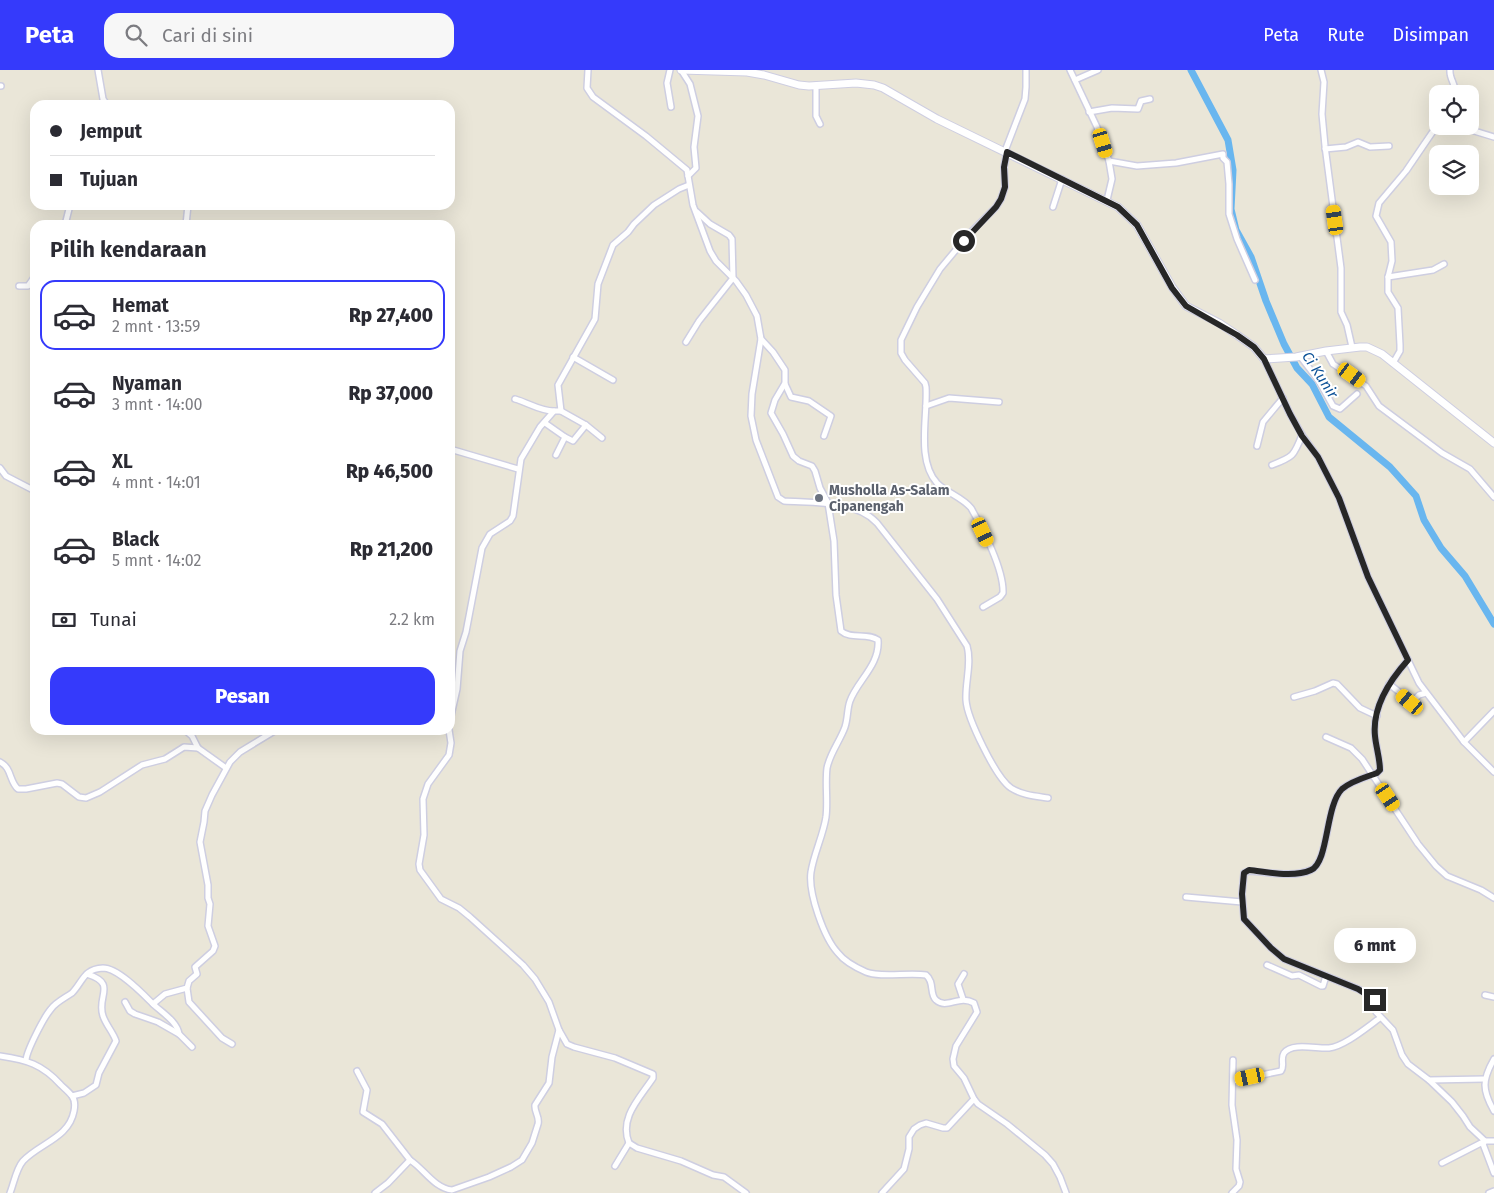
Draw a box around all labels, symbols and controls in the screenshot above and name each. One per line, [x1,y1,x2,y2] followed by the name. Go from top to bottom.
[104,13,454,58] search box
[25,21,74,49] text: Peta
[122,21,150,49] icon: search
[162,24,253,47] text: Cari di sini
[1263,24,1299,46] text: Peta
[1327,24,1365,46] text: Rute
[1393,24,1469,46] text: Disimpan
[1429,85,1479,195] map controls
[1429,85,1479,135] button: locate
[80,120,142,143] text: Jemput
[1091,126,1114,160] car
[1429,145,1479,195] button: layers
[80,168,138,191] text: Tujuan
[1325,204,1344,236] car
[953,230,975,252] route start
[50,236,207,263] text: Pilih kendaraan
[52,293,97,338] icon: car
[112,294,169,317] text: Hemat
[349,304,433,327] text: Rp 27,400
[112,317,200,336] text: 2 mnt · 13:59
[1298,348,1342,403] water label: Ci Kunir
[1335,360,1368,390] car
[52,371,97,416] icon: car
[112,372,182,395] text: Nyaman
[348,382,433,405] text: Rp 37,000
[112,395,203,414] text: 3 mnt · 14:00
[52,449,97,494] icon: car
[112,450,133,473] text: XL
[346,460,433,483] text: Rp 46,500
[112,473,201,492] text: 4 mnt · 14:01
[829,482,950,515] place label: Musholla As-Salam Cipanengah
[813,492,825,504] marker: Musholla As-Salam Cipanengah
[969,515,996,549] car
[52,527,97,572] icon: car
[112,528,159,551] text: Black
[350,538,433,561] text: Rp 21,200
[112,551,201,570] text: 5 mnt · 14:02
[50,606,78,634] icon: cash
[90,608,137,631] text: Tunai
[389,610,435,629] text: 2.2 km
[50,667,435,725] button: Pesan
[1393,687,1426,717] car
[1373,780,1402,814] car
[1334,928,1416,962] callout: 6 mnt
[1354,936,1396,955] text: 6 mnt
[1364,989,1386,1011] route end
[1233,1067,1266,1087] car

